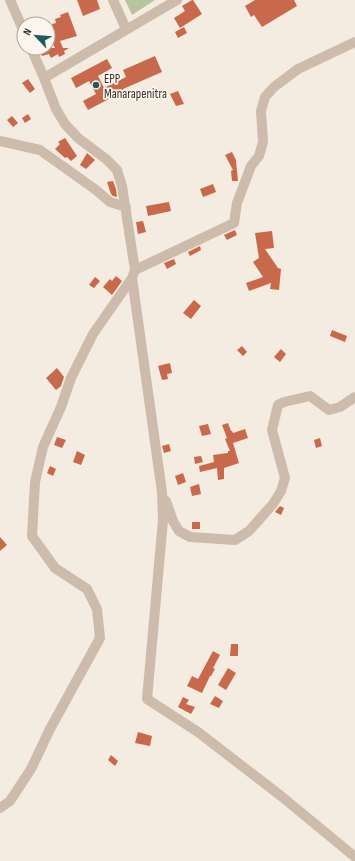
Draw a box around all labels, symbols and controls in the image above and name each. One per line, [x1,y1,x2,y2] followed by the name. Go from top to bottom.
[16,16,56,56] north arrow
[20,26,35,37] text: N
[104,71,167,102] place label: EPP Manarapenitra
[91,80,101,90] marker: EPP Manarapenitra

